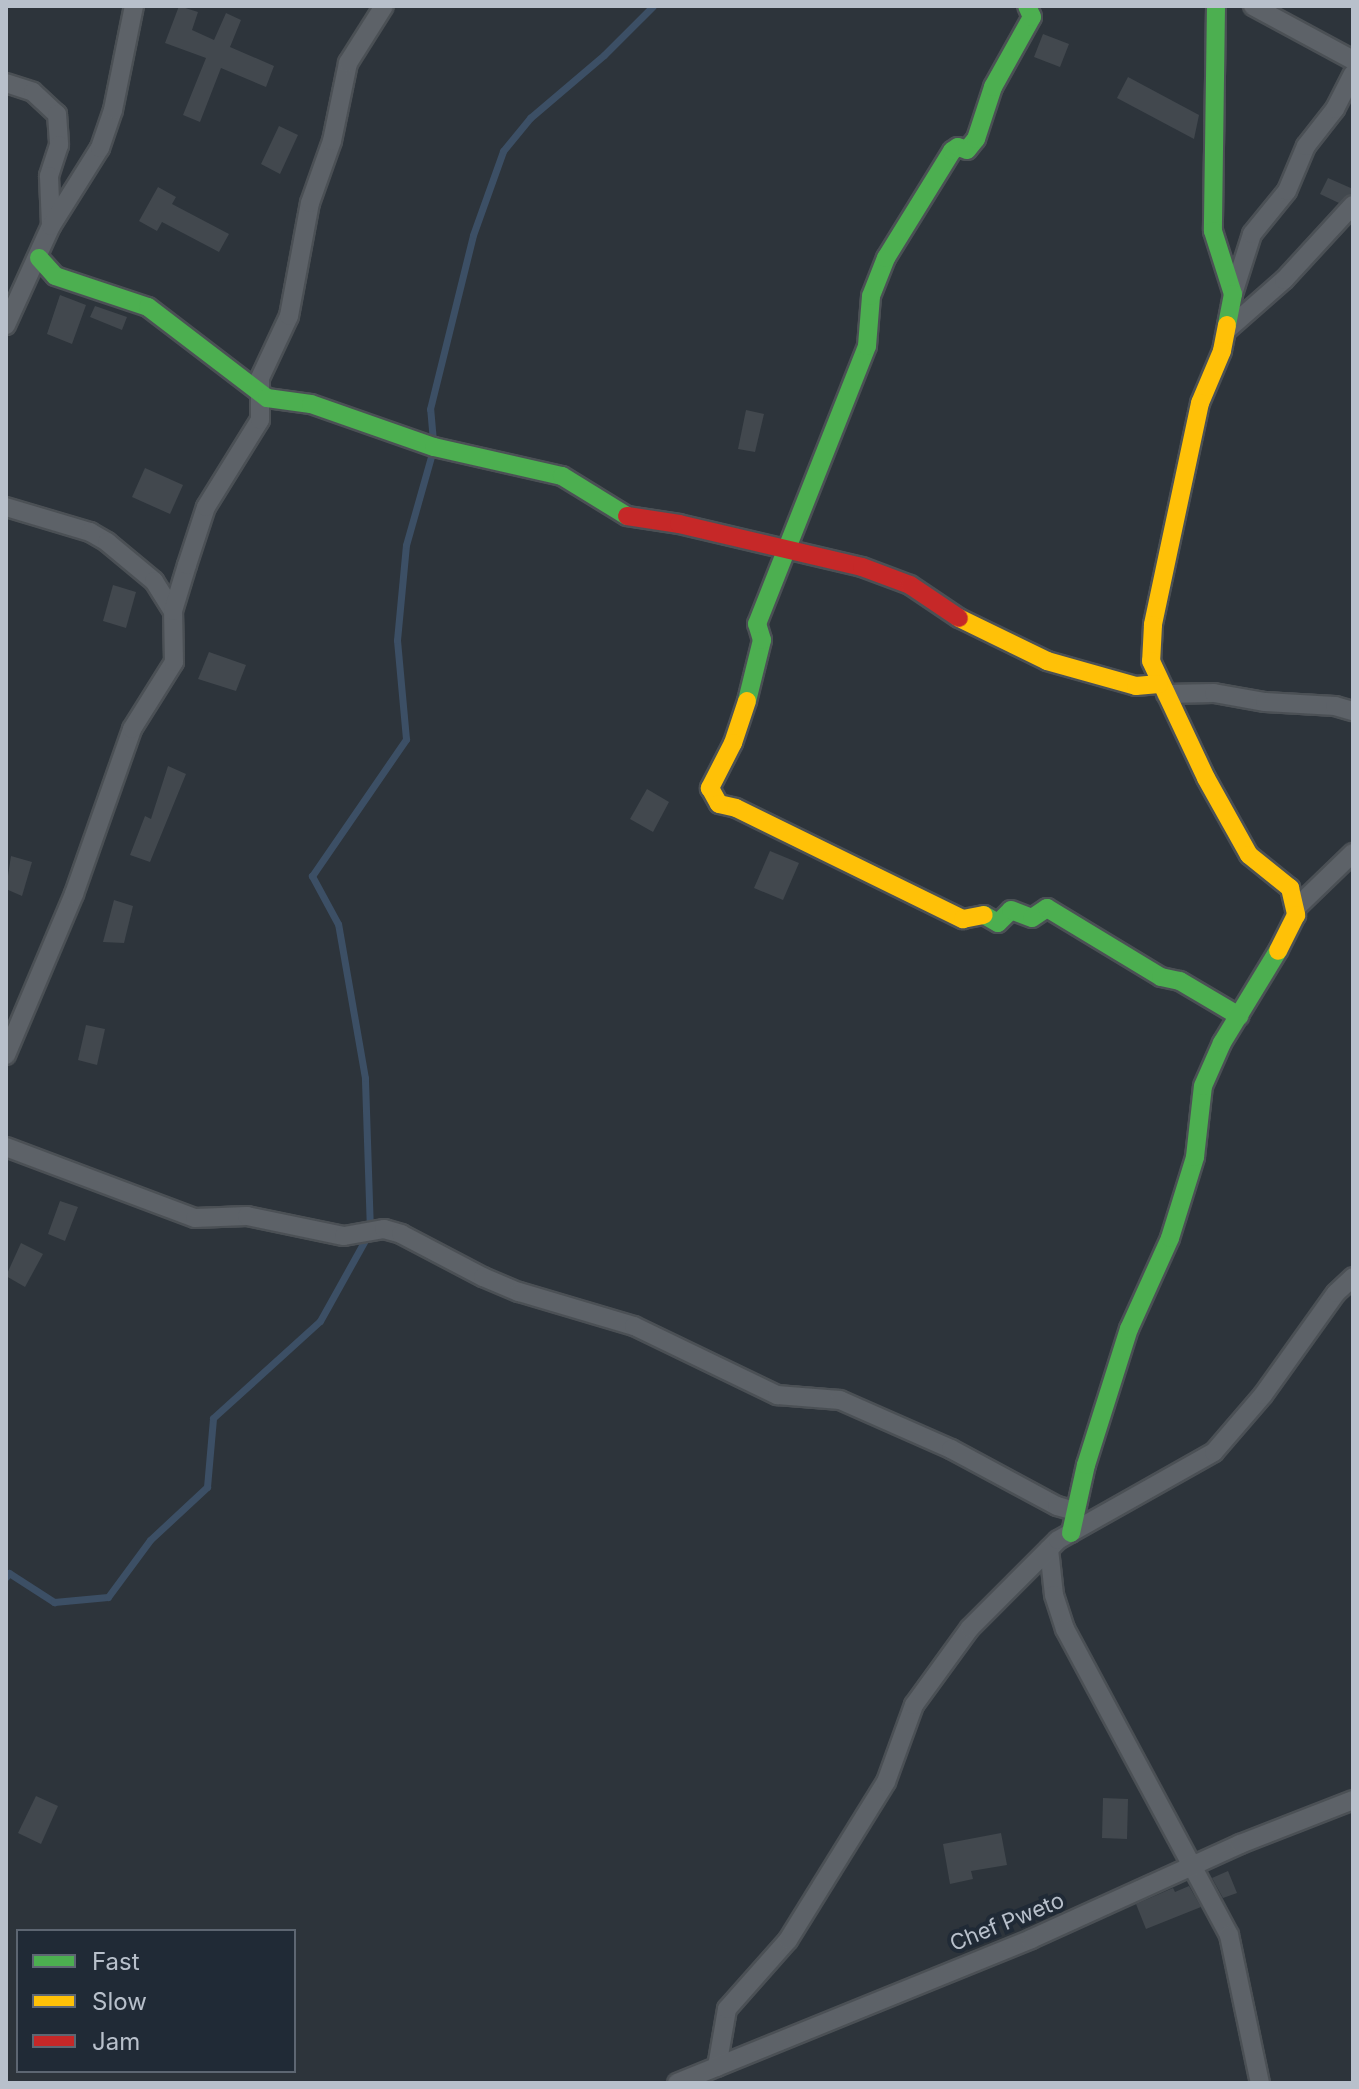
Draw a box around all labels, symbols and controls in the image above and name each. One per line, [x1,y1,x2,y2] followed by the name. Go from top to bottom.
[946,1887,1068,1957] street label: Chef Pweto
[16,1929,296,2073] legend
[92,1947,140,1976] text: Fast
[92,1987,147,2016] text: Slow
[92,2027,140,2056] text: Jam

